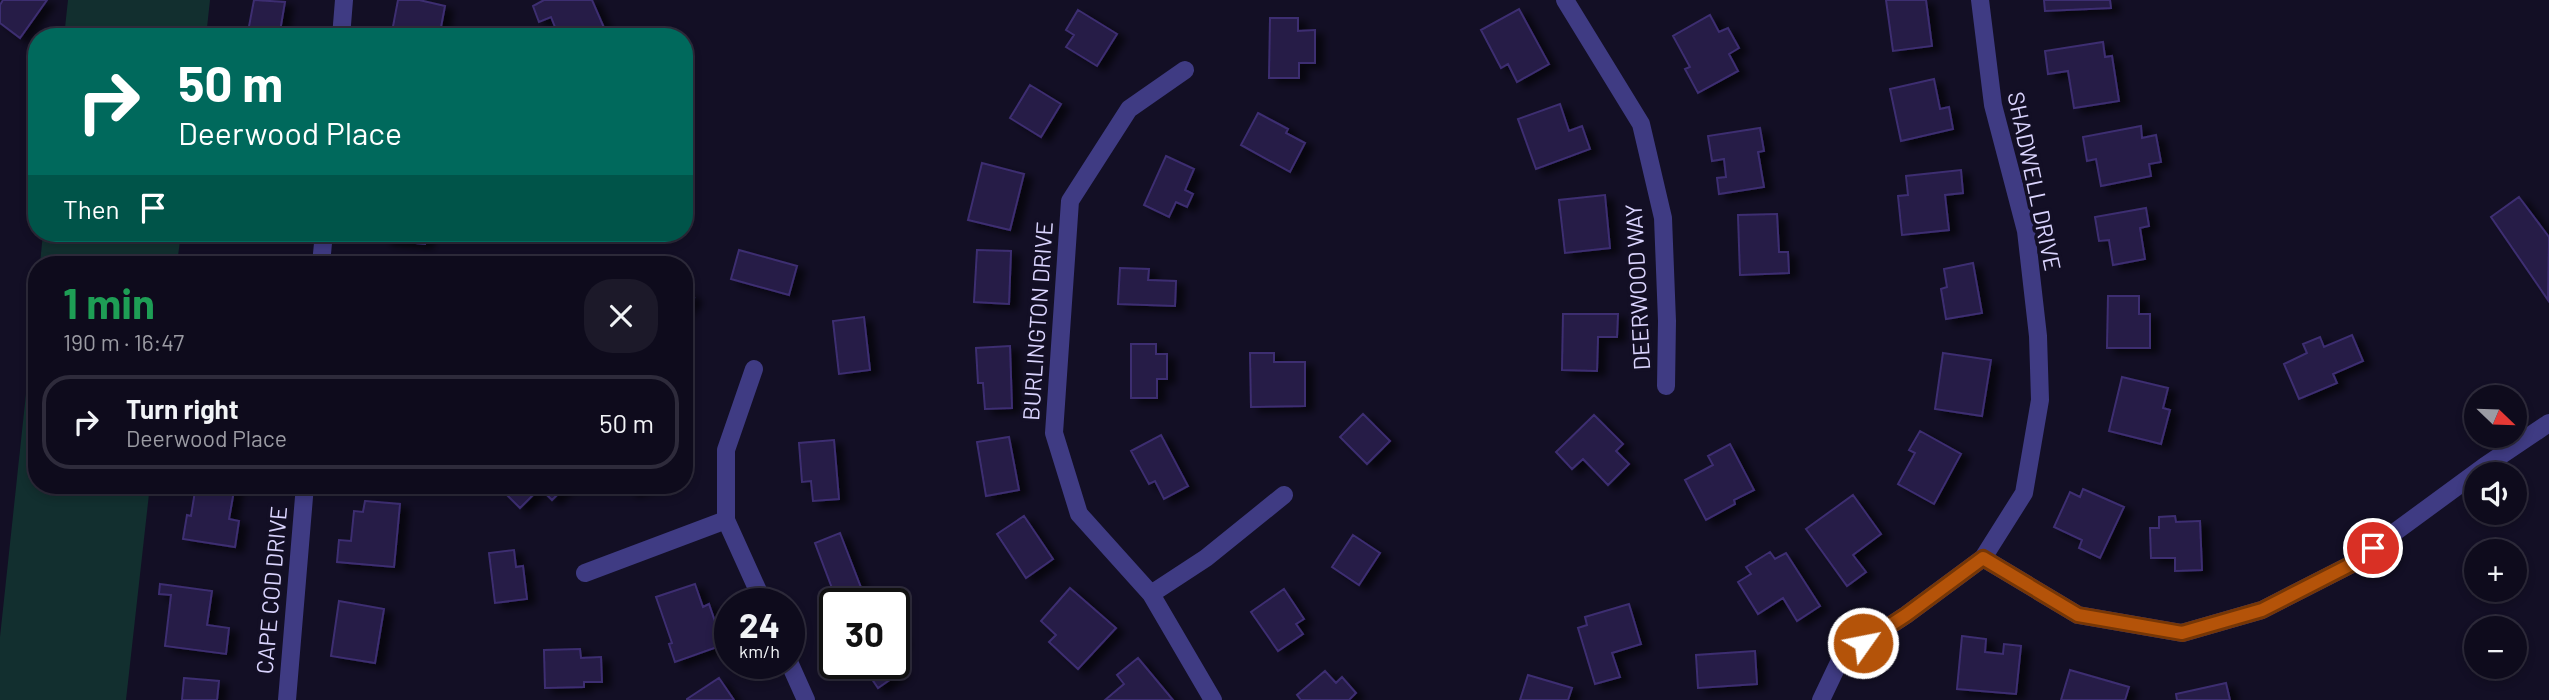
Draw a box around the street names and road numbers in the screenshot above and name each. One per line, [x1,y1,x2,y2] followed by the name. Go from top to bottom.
[2002,89,2068,273] street label: SHADWELL DRIVE
[1619,203,1655,371] street label: DEERWOOD WAY
[1016,220,1058,422] street label: BURLINGTON DRIVE
[250,505,292,675] street label: CAPE COD DRIVE

